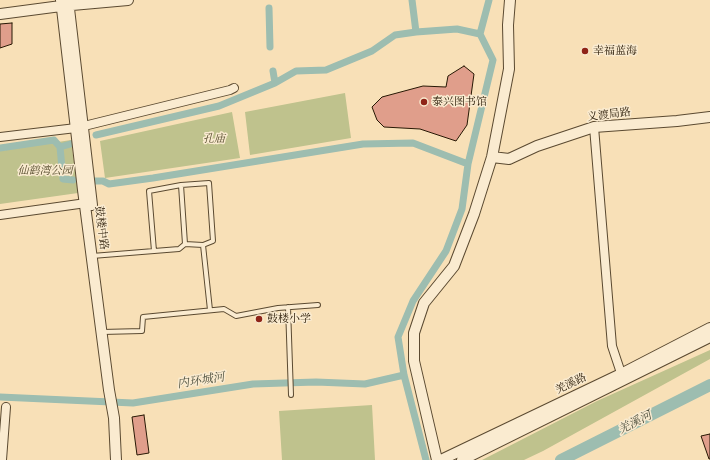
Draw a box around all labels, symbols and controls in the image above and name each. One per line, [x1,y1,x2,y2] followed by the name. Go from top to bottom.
[593,44,637,58] place label: 幸福蓝海
[580,46,590,56] marker: 幸福蓝海
[432,95,487,109] place label: 泰兴图书馆
[419,97,429,107] marker: 泰兴图书馆
[586,106,632,124] street label: 义渡局路
[203,132,225,146] park label: 孔庙
[18,164,72,178] park label: 仙鹤湾公园
[92,205,110,251] street label: 鼓楼中路
[267,312,311,326] place label: 鼓楼小学
[254,314,264,324] marker: 鼓楼小学
[176,370,226,392] water label: 内环城河
[553,371,589,397] street label: 羌溪路
[616,408,654,438] water label: 羌溪河

